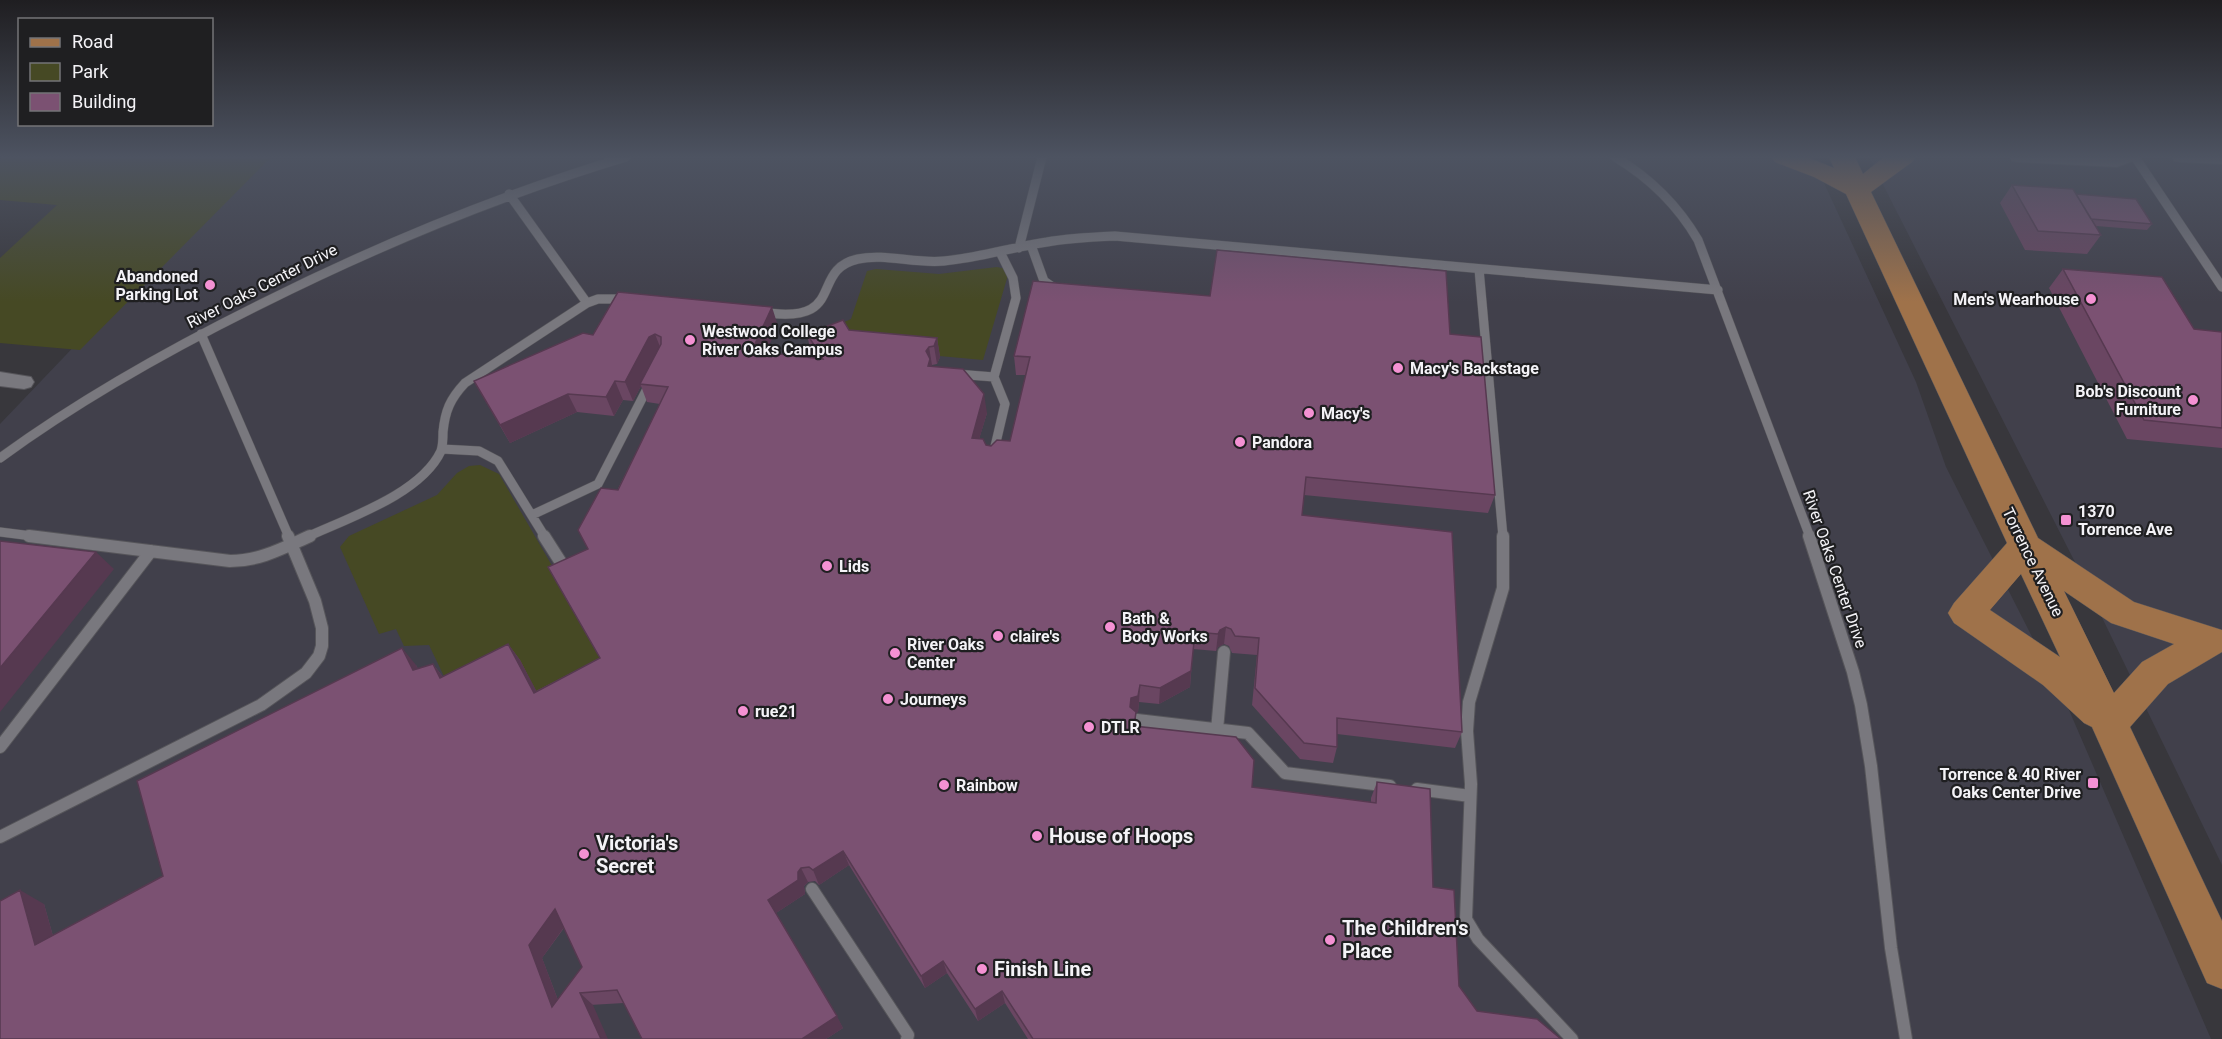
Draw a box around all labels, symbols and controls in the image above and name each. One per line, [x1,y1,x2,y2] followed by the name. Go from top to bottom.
[18,18,213,126] legend
[72,31,113,52] text: Road
[72,61,109,82] text: Park
[72,91,136,112] text: Building
[184,240,340,332] street label: River Oaks Center Drive
[115,267,199,304] place label: Abandoned Parking Lot
[203,278,217,292] marker: Abandoned Parking Lot
[1953,290,2079,309] place label: Men's Wearhouse
[2084,292,2098,306] marker: Men's Wearhouse
[702,322,842,359] place label: Westwood College River Oaks Campus
[683,333,697,347] marker: Westwood College River Oaks Campus
[1410,359,1539,378] place label: Macy's Backstage
[1391,361,1405,375] marker: Macy's Backstage
[2075,382,2182,419] place label: Bob's Discount Furniture
[2186,393,2200,407] marker: Bob's Discount Furniture
[1321,404,1370,423] place label: Macy's
[1302,406,1316,420] marker: Macy's
[1252,433,1312,452] place label: Pandora
[1233,435,1247,449] marker: Pandora
[1799,487,1871,651] street label: River Oaks Center Drive
[2078,502,2173,539] place label: 1370 Torrence Ave
[1998,504,2068,620] street label: Torrence Avenue
[2059,513,2073,527] marker: 1370 Torrence Ave
[839,557,869,576] place label: Lids
[820,559,834,573] marker: Lids
[1122,609,1208,646] place label: Bath & Body Works
[1103,620,1117,634] marker: Bath & Body Works
[1010,627,1060,646] place label: claire's
[991,629,1005,643] marker: claire's
[907,635,984,672] place label: River Oaks Center
[888,646,902,660] marker: River Oaks Center
[900,690,967,709] place label: Journeys
[881,692,895,706] marker: Journeys
[755,702,797,721] place label: rue21
[736,704,750,718] marker: rue21
[1101,718,1140,737] place label: DTLR
[1082,720,1096,734] marker: DTLR
[1939,765,2081,802] place label: Torrence & 40 River Oaks Center Drive
[956,776,1018,795] place label: Rainbow
[2086,776,2100,790] marker: Torrence & 40 River Oaks Center Drive
[937,778,951,792] marker: Rainbow
[1049,824,1193,848] place label: House of Hoops
[1030,829,1044,843] marker: House of Hoops
[596,831,678,878] place label: Victoria's Secret
[577,847,591,861] marker: Victoria's Secret
[1342,916,1468,963] place label: The Children's Place
[1323,933,1337,947] marker: The Children's Place
[994,957,1092,981] place label: Finish Line
[975,962,989,976] marker: Finish Line

